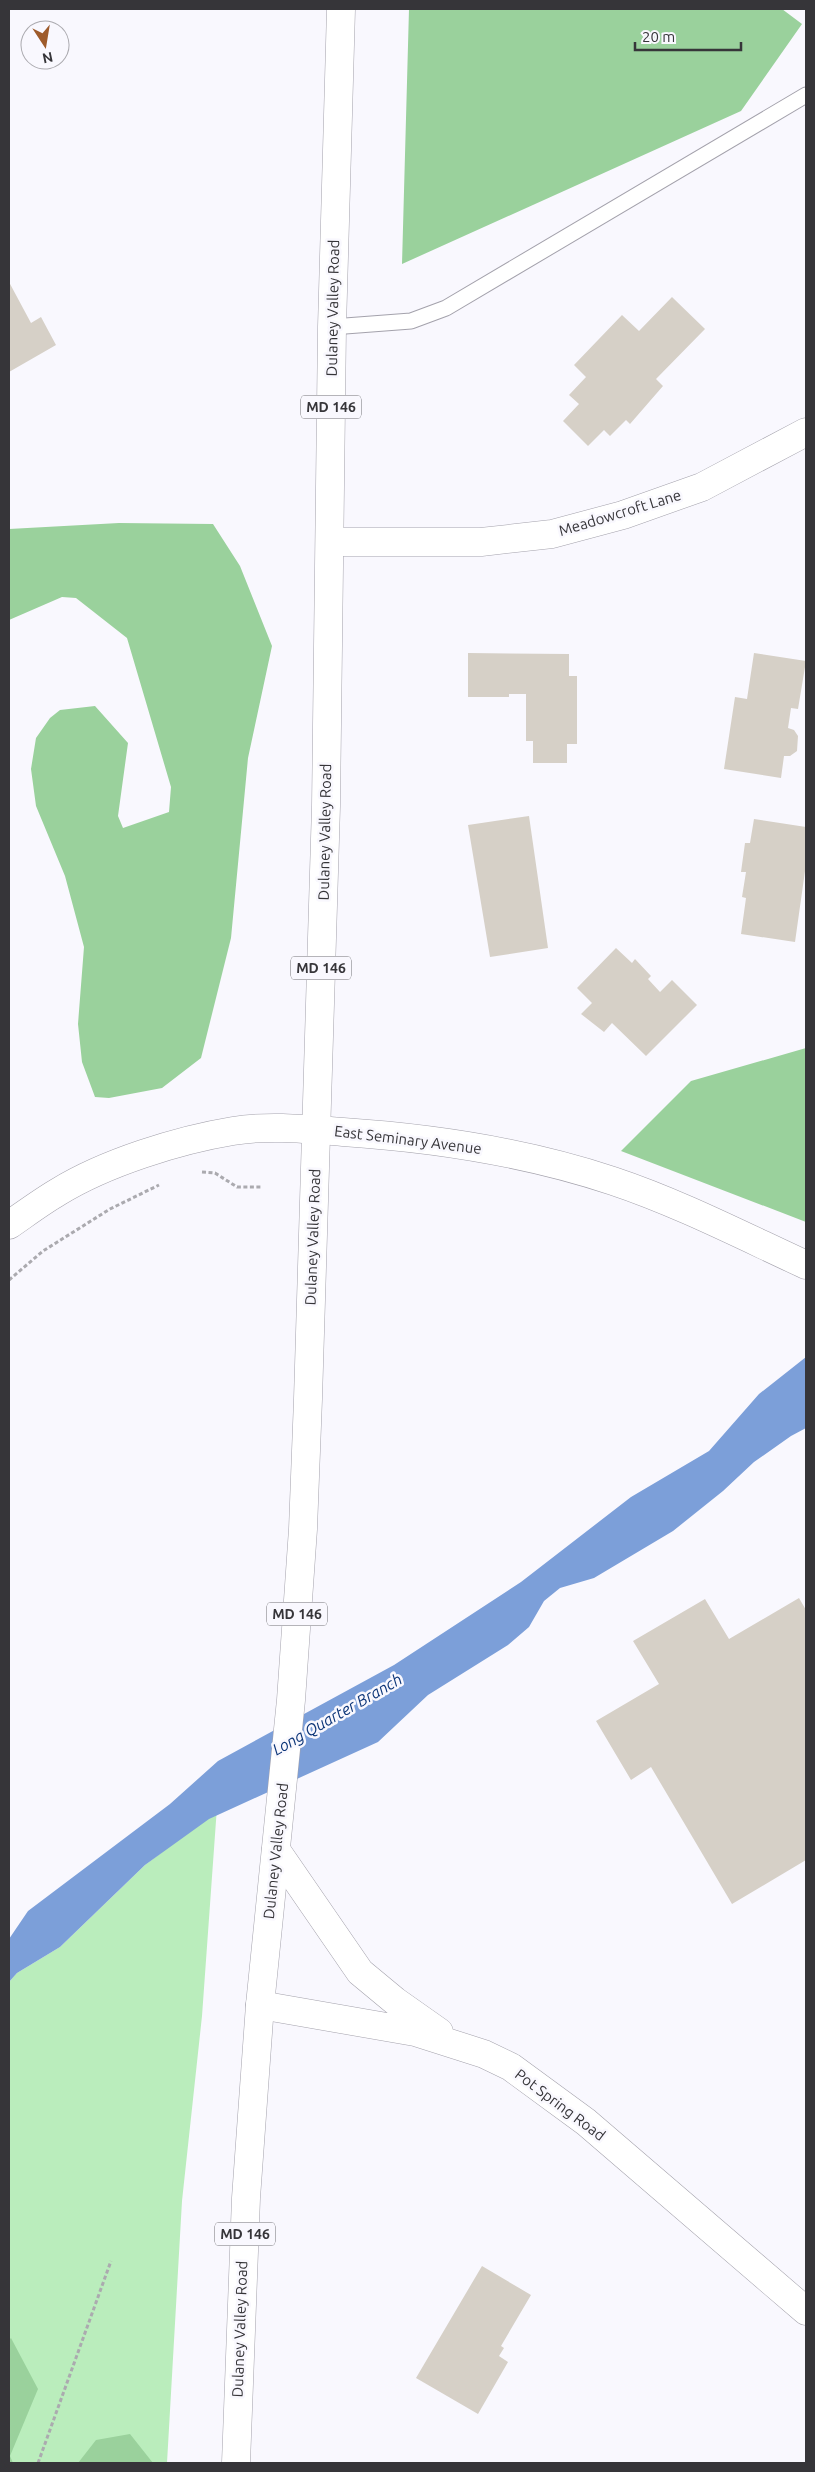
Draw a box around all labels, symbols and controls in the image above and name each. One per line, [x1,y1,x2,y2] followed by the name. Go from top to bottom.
[20,20,70,70] north arrow
[635,20,741,52] scale bar
[642,28,675,45] text: 20 m
[41,49,54,67] text: N
[323,240,342,376] street label: Dulaney Valley Road
[301,396,361,418] road number: MD 146
[557,486,683,539] street label: Meadowcroft Lane
[315,764,334,900] street label: Dulaney Valley Road
[291,956,351,980] road number: MD 146
[333,1122,483,1157] street label: East Seminary Avenue
[302,1168,323,1306] street label: Dulaney Valley Road
[267,1602,327,1626] road number: MD 146
[269,1670,405,1759] water label: Long Quarter Branch
[260,1782,291,1920] street label: Dulaney Valley Road
[512,2065,609,2144] street label: Pot Spring Road
[215,2222,275,2246] road number: MD 146
[229,2260,250,2398] street label: Dulaney Valley Road

